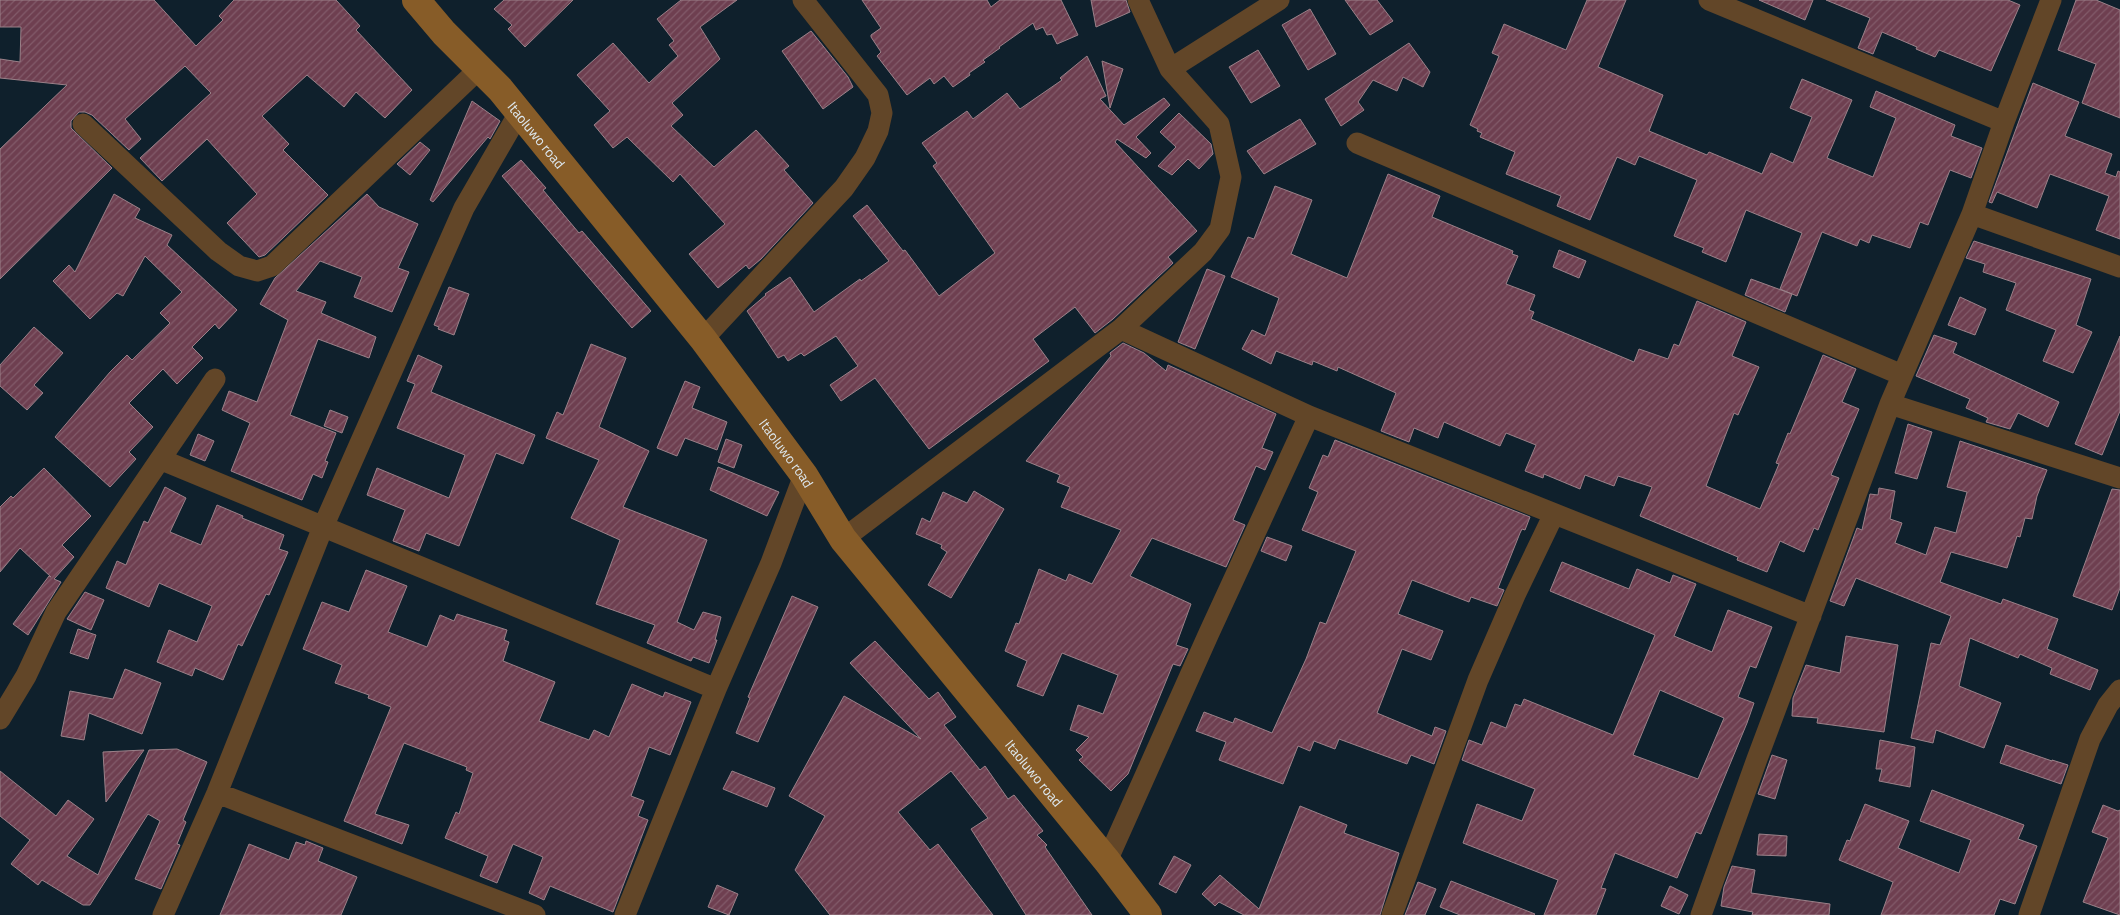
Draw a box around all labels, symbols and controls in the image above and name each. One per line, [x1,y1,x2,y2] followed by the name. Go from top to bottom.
[503,96,571,173] street label: Itaoluwo road
[755,414,820,491] street label: Itaoluwo road
[1001,735,1068,811] street label: Itaoluwo road

